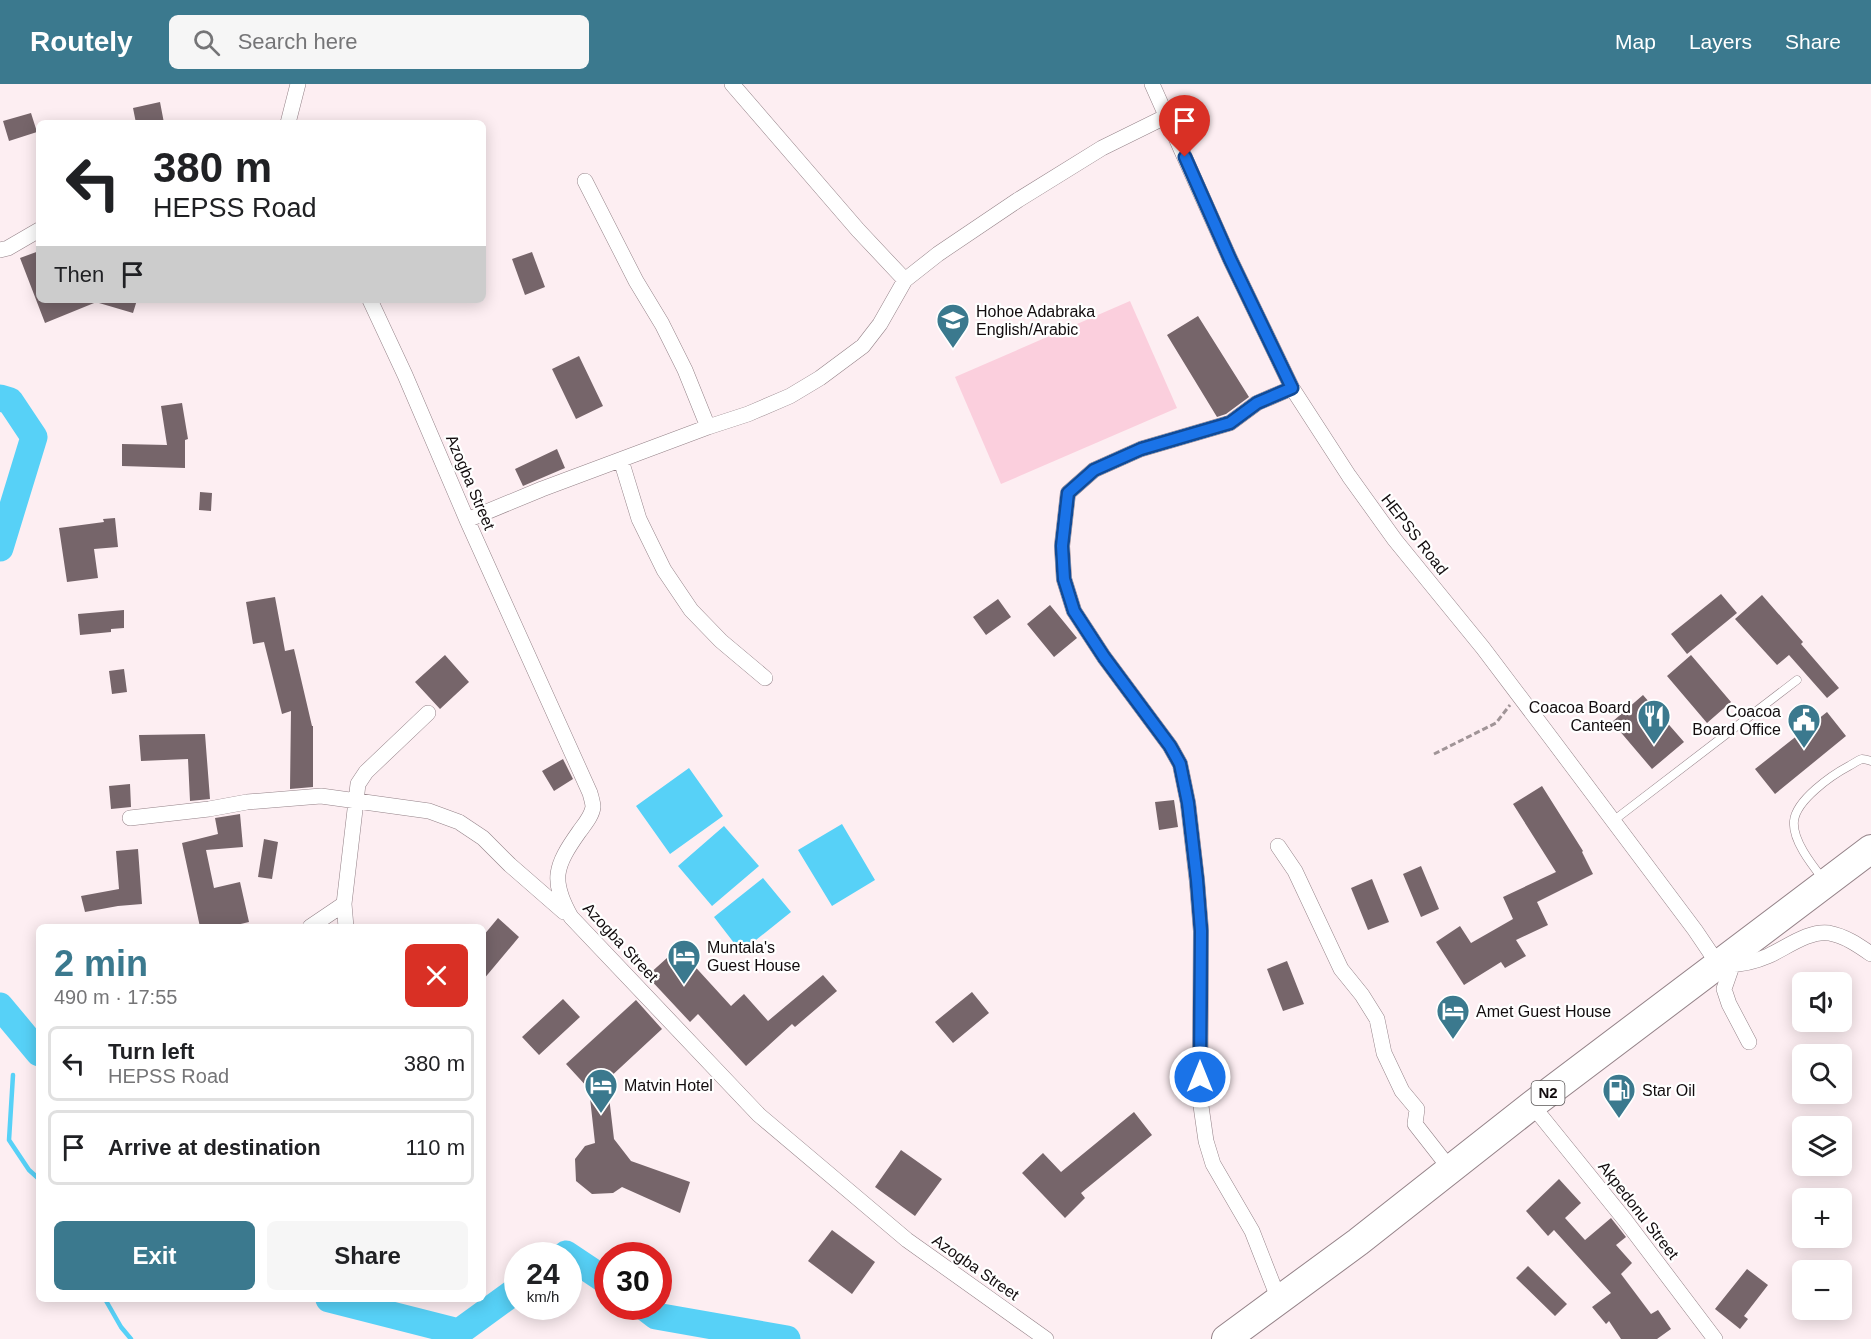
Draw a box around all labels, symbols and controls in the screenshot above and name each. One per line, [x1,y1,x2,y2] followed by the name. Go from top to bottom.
[169,15,589,69] search box
[30,26,133,57] text: Routely
[190,26,223,59] icon: search
[238,29,358,54] text: Search here
[1615,30,1656,53] text: Map
[1689,30,1752,53] text: Layers
[1785,30,1841,53] text: Share
[1159,95,1210,157] pin
[1168,104,1201,137] icon: arrive
[54,144,132,222] icon: left
[153,144,272,191] text: 380 m
[153,193,317,223] text: HEPSS Road
[116,258,149,291] icon: arrive
[54,262,104,287] text: Then
[935,302,971,349] school or university icon: Hohoe Adabraka English/Arabic
[976,303,1095,338] place label: Hohoe Adabraka English/Arabic
[443,432,498,533] street label: Azogba Street
[1378,491,1451,578] street label: HEPSS Road
[1636,698,1672,745] restaurant icon: Coacoa Board Canteen
[1529,699,1631,734] place label: Coacoa Board Canteen
[1786,702,1822,749] public building icon: Coacoa Board Office
[1692,703,1781,738] place label: Coacoa Board Office
[580,899,662,986] street label: Azogba Street
[666,938,702,985] hotel icon: Muntala's Guest House
[707,939,800,974] place label: Muntala's Guest House
[54,943,148,984] text: 2 min
[405,944,468,1007] button: close
[1792,972,1852,1320] map controls
[1792,972,1852,1032] button: sound
[54,986,177,1008] text: 490 m · 17:55
[1435,993,1471,1040] hotel icon: Amet Guest House
[1476,1003,1611,1020] place label: Amet Guest House
[108,1039,194,1064] text: Turn left
[1792,1044,1852,1104] button: search
[1168,1045,1232,1109] position arrow
[57,1047,90,1080] icon: left
[404,1051,465,1076] text: 380 m
[108,1065,229,1087] text: HEPSS Road
[583,1067,619,1114] hotel icon: Matvin Hotel
[1601,1072,1637,1119] fuel station icon: Star Oil
[624,1077,713,1094] place label: Matvin Hotel
[1532,1081,1564,1105] road number: N2
[1642,1082,1695,1099] place label: Star Oil
[1792,1116,1852,1176] button: layers
[57,1131,90,1164] icon: arrive
[108,1135,321,1160] text: Arrive at destination
[405,1135,465,1160] text: 110 m
[1595,1158,1682,1263] street label: Akpedonu Street
[1792,1188,1852,1248] button: +
[54,1221,255,1290] button: Exit
[267,1221,468,1290] button: Share
[929,1231,1023,1304] street label: Azogba Street
[594,1242,672,1320] speed limit sign: 30
[526,1257,560,1290] text: 24
[1792,1260,1852,1320] button: −
[527,1288,559,1305] text: km/h

